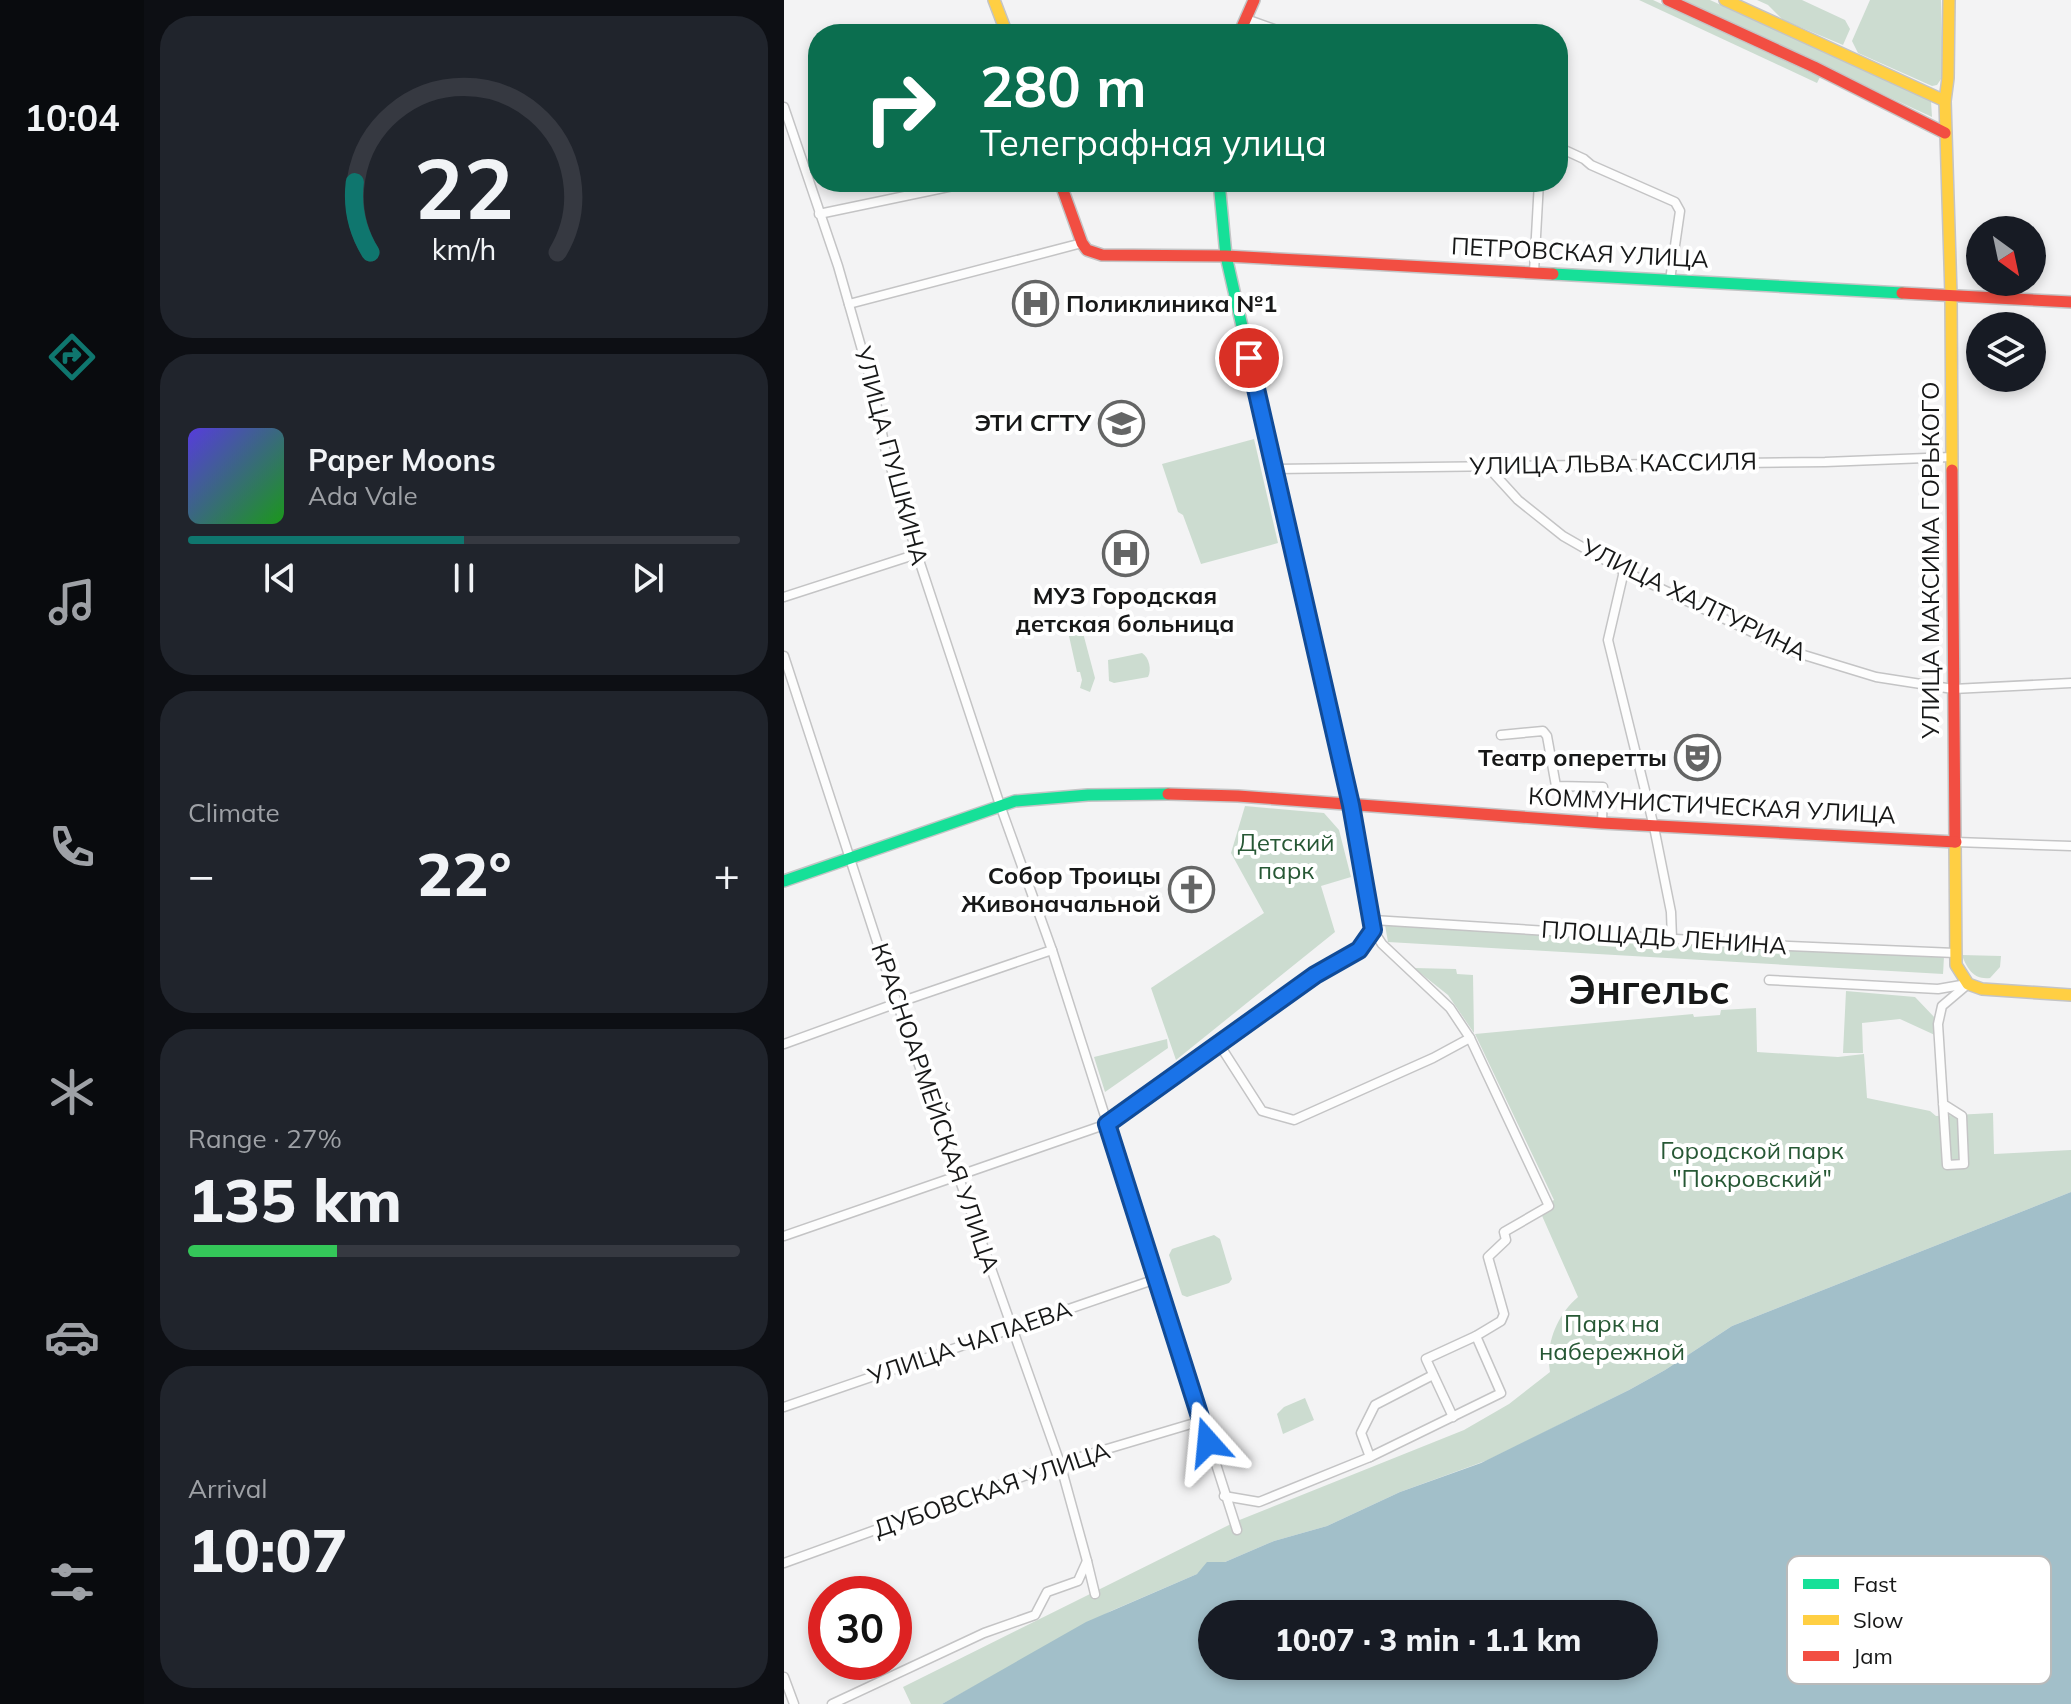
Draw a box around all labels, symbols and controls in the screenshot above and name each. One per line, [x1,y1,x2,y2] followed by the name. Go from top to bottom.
[980,51,1147,121] text: 280 m
[848,56,952,160] icon: right
[24,95,120,140] text: 10:04
[980,120,1327,165] text: Телеграфная улица
[414,134,514,239] text: 22
[1966,216,2046,296] north arrow
[1966,216,2046,392] map controls
[1450,230,1710,274] street label: ПЕТРОВСКАЯ УЛИЦА
[432,231,496,267] text: km/h
[1011,280,1059,328] hospital icon: Поликлиника №1
[1066,288,1278,318] place label: Поликлиника №1
[1966,312,2046,392] button: layers
[1215,324,1283,392] pin
[44,329,100,385] icon: directions
[1227,336,1271,380] icon: arrive
[848,342,936,569] street label: УЛИЦА ПУШКИНА
[1915,381,1945,740] street label: УЛИЦА МАКСИМА ГОРЬКОГО
[1098,399,1146,447] school or university icon: ЭТИ СГТУ
[974,407,1092,437] place label: ЭТИ СГТУ
[308,441,496,479] text: Paper Moons
[1468,445,1757,481] street label: УЛИЦА ЛЬВА КАССИЛЯ
[308,479,418,512] text: Ada Vale
[1101,530,1149,578] hospital icon: МУЗ Городская детская больница
[1576,531,1812,667] street label: УЛИЦА ХАЛТУРИНА
[258,556,302,600] icon: previous
[442,556,486,600] icon: pause
[626,556,670,600] icon: next
[44,574,100,630] icon: music
[1016,580,1234,638] place label: МУЗ Городская детская больница
[1674,734,1722,782] theatre icon: Театр оперетты
[1478,742,1667,772] place label: Театр оперетты
[1527,780,1897,830] street label: КОММУНИСТИЧЕСКАЯ УЛИЦА
[188,796,280,829] text: Climate
[44,819,100,875] icon: phone
[1237,827,1335,885] park label: Детский парк
[416,836,512,911] text: 22°
[188,847,214,902] text: −
[714,847,740,902] text: +
[961,860,1161,918] place label: Собор Троицы Живоначальной
[1168,866,1216,914] church icon: Собор Троицы Живоначальной
[1540,913,1788,961] street label: ПЛОЩАДЬ ЛЕНИНА
[865,939,1007,1277] street label: КРАСНОАРМЕЙСКАЯ УЛИЦА
[1568,964,1730,1014] district label: Энгельс
[44,1064,100,1120] icon: climate
[188,1122,342,1155] text: Range · 27%
[1660,1135,1844,1193] park label: Городской парк "Покровский"
[188,1162,402,1237] text: 135 km
[863,1293,1076,1391] street label: УЛИЦА ЧАПАЕВА
[1539,1308,1685,1366] park label: Парк на набережной
[44,1309,100,1365] icon: car
[1166,1400,1250,1484] position arrow
[870,1434,1114,1544] street label: ДУБОВСКАЯ УЛИЦА
[188,1472,268,1505] text: Arrival
[188,1512,348,1587] text: 10:07
[44,1554,100,1610] icon: filters
[1787,1556,2051,1684] legend
[1853,1570,1897,1598] text: Fast
[808,1576,912,1680] speed limit sign: 30
[1853,1606,1903,1634] text: Slow
[1275,1621,1581,1659] text: 10:07 · 3 min · 1.1 km
[1853,1642,1893,1670] text: Jam

